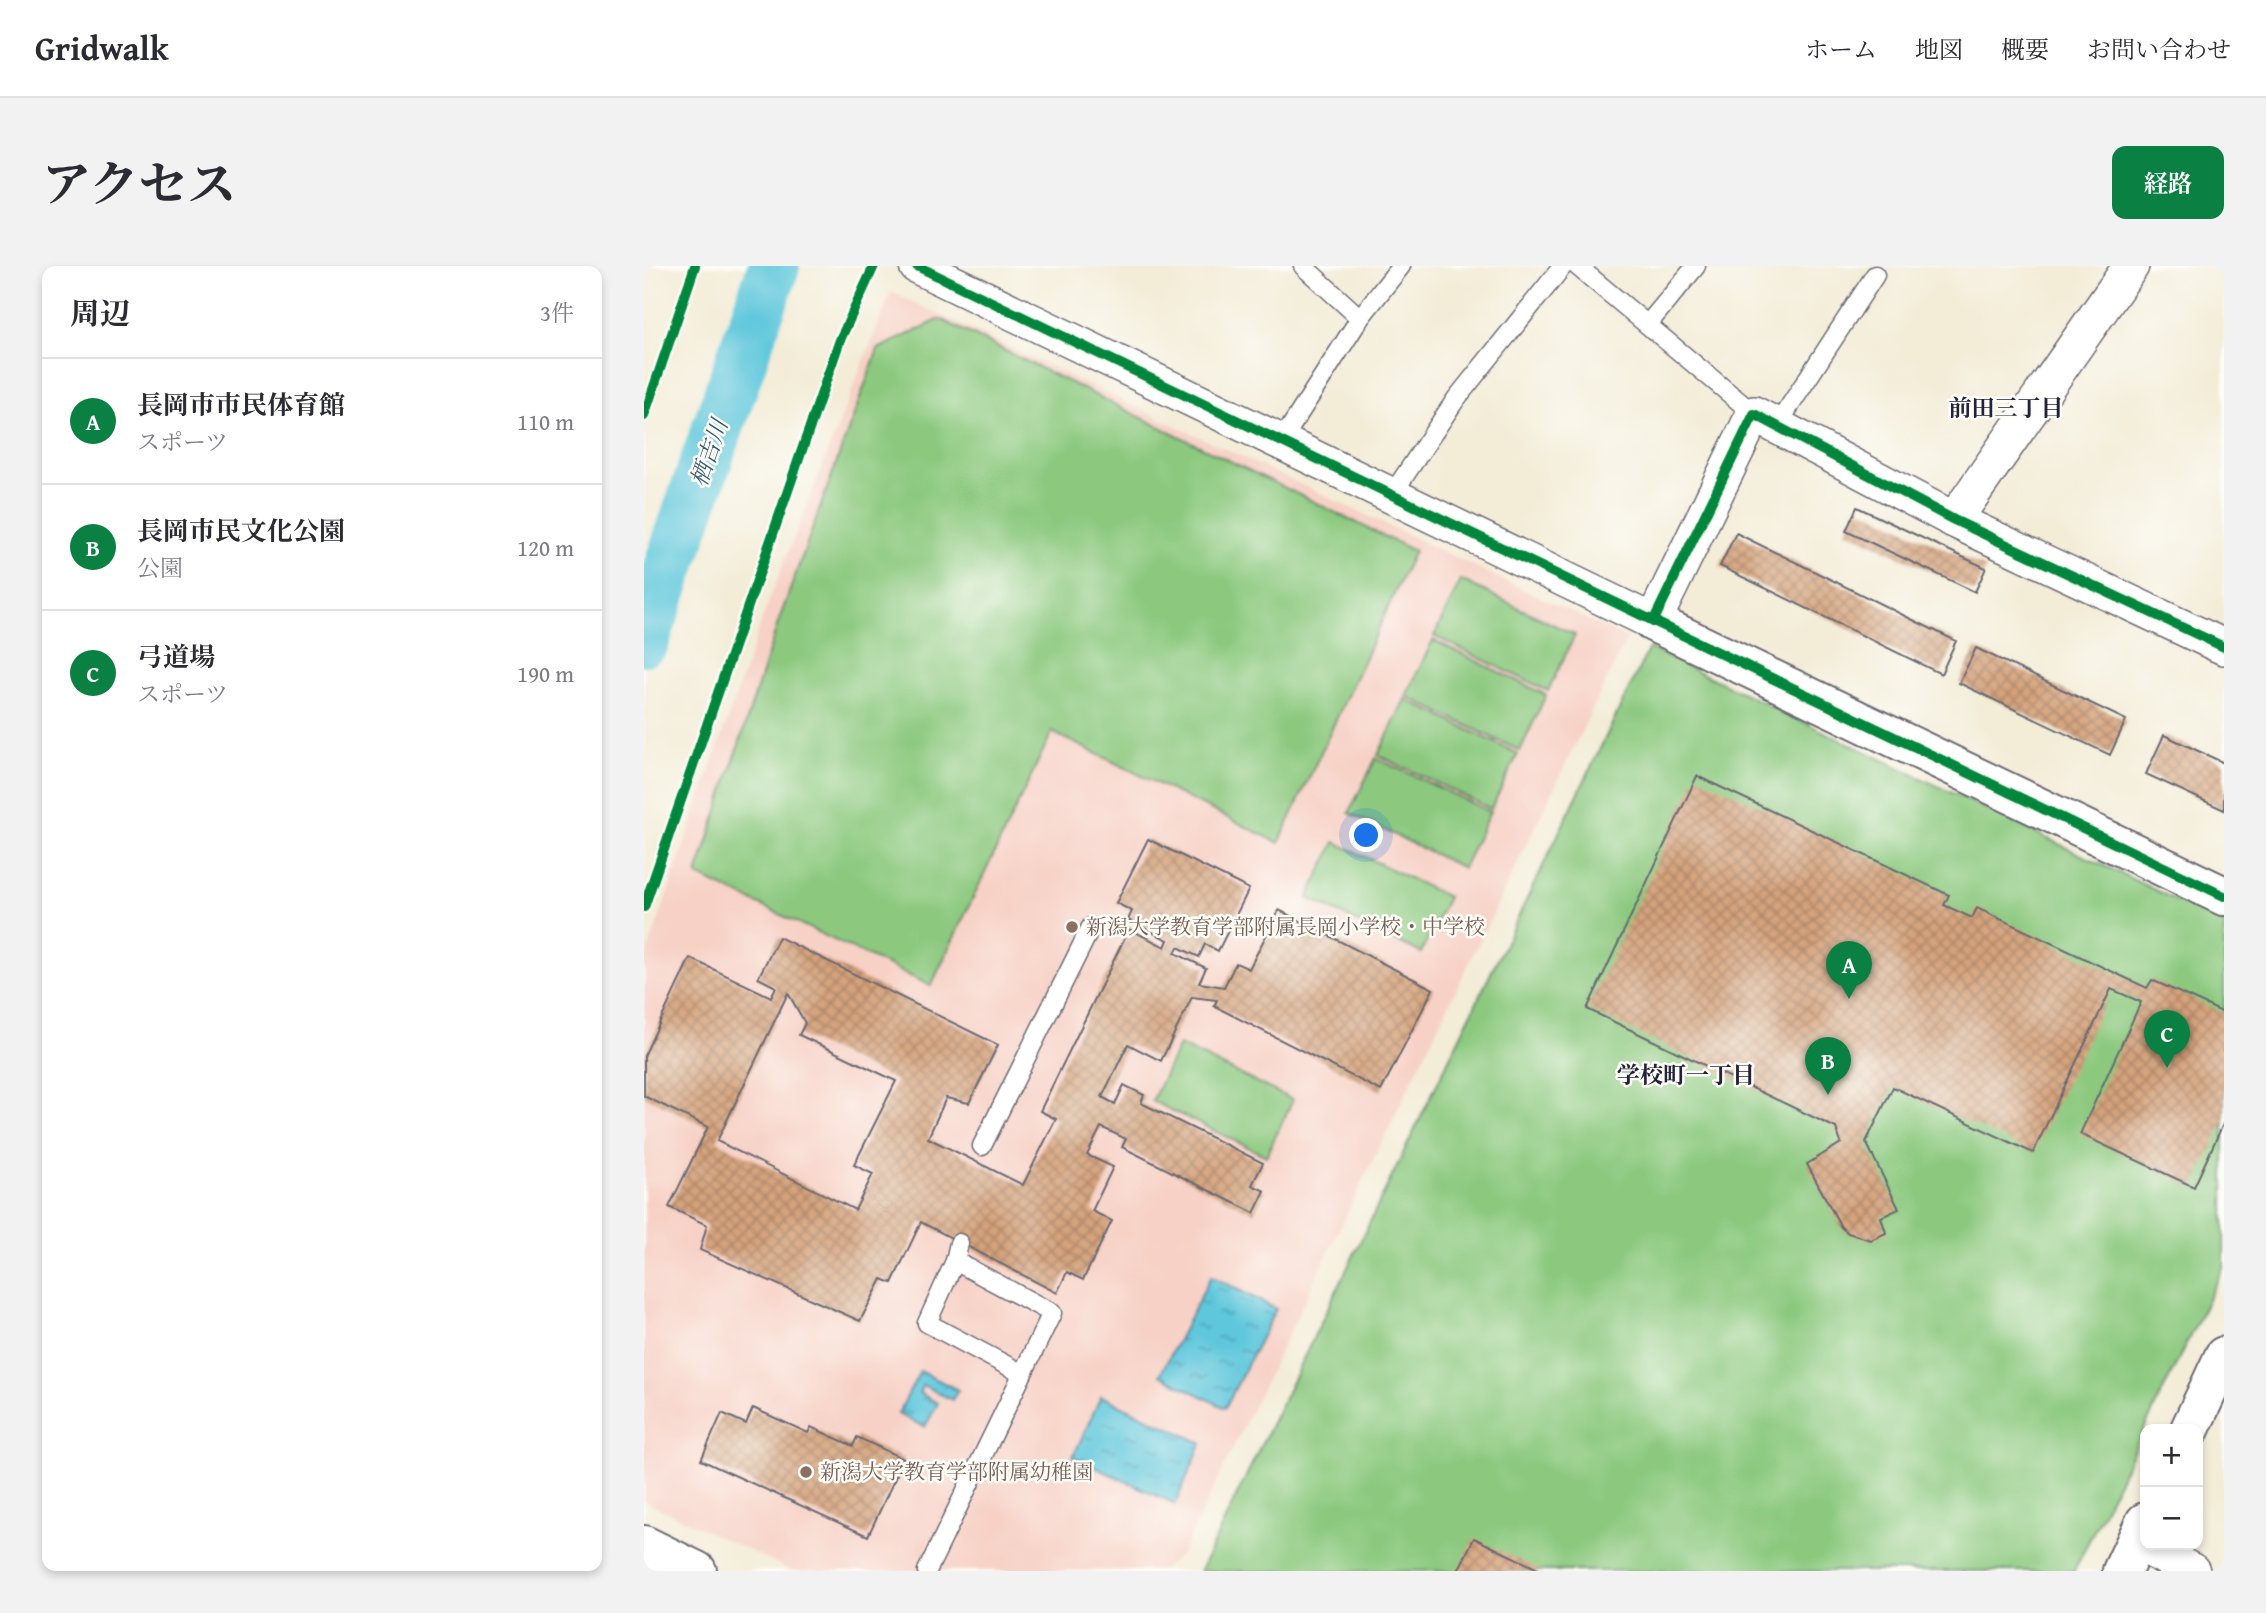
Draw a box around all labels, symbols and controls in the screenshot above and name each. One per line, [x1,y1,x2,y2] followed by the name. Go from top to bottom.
[35,24,169,72] text: Gridwalk
[1805,32,1877,67] text: ホーム
[1915,32,1963,67] text: 地図
[2001,32,2049,67] text: 概要
[2087,32,2231,67] text: お問い合わせ
[2112,146,2224,219] button: 経路
[42,147,237,219] text: アクセス
[70,291,130,335] text: 周辺
[540,296,574,329] text: 3件
[137,385,345,424] text: 長岡市市民体育館
[1949,391,2064,424] district label: 前田三丁目
[86,405,100,438] text: A
[517,405,574,438] text: 110 m
[682,412,736,491] water label: 栖吉川
[137,425,228,458] text: スポーツ
[137,511,345,550] text: 長岡市民文化公園
[86,531,100,564] text: B
[517,531,574,564] text: 120 m
[137,551,183,584] text: 公園
[137,637,215,676] text: 弓道場
[86,657,100,690] text: C
[517,657,574,690] text: 190 m
[137,677,228,710] text: スポーツ
[1349,818,1383,852] your location
[1086,911,1485,942] place label: 新潟大学教育学部附属長岡小学校・中学校
[1064,919,1080,935] marker: 新潟大学教育学部附属長岡小学校・中学校
[1826,941,1872,999] pin: A
[2144,1010,2190,1068] pin: C
[1805,1037,1851,1095] pin: B
[1617,1058,1755,1091] district label: 学校町一丁目
[2140,1424,2203,1550] map controls
[2140,1424,2203,1487] button: +
[820,1456,1093,1487] place label: 新潟大学教育学部附属幼稚園
[798,1464,814,1480] marker: 新潟大学教育学部附属幼稚園
[2140,1487,2203,1550] button: −

